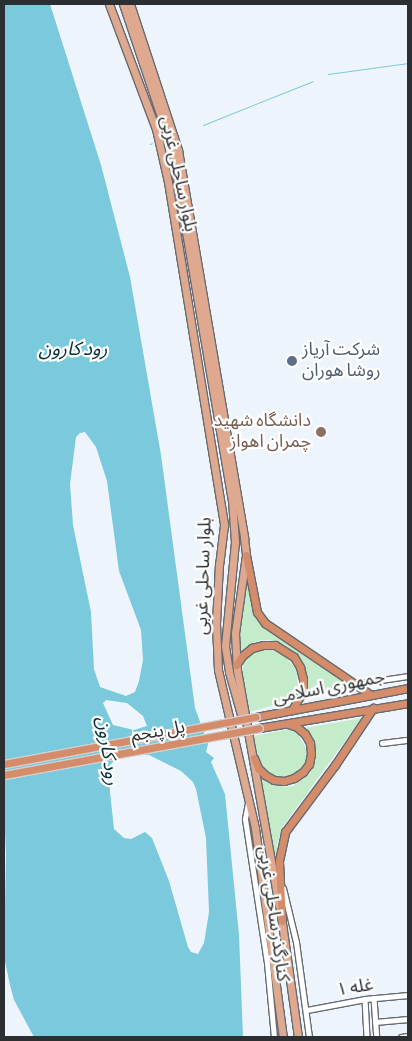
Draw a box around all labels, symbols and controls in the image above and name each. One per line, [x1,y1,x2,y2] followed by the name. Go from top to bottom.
[155,114,201,234] street label: بلوار ساحلی غربی
[38,339,108,361] water label: رود کارون
[302,340,381,382] place label: شرکت آریاز روشا هوران
[286,355,298,367] marker: شرکت آریاز روشا هوران
[214,411,311,454] place label: دانشگاه شهید چمران اهواز
[315,426,327,438] marker: دانشگاه شهید چمران اهواز
[191,517,217,635] street label: بلوار ساحلی غربی
[271,667,387,709] street label: جمهوری اسلامی
[91,715,123,787] water label: رود کارون
[129,717,187,747] street label: پل پنجم
[253,845,293,983] street label: کنارگذر ساحلی غربی
[335,974,375,1002] street label: غله ۱

